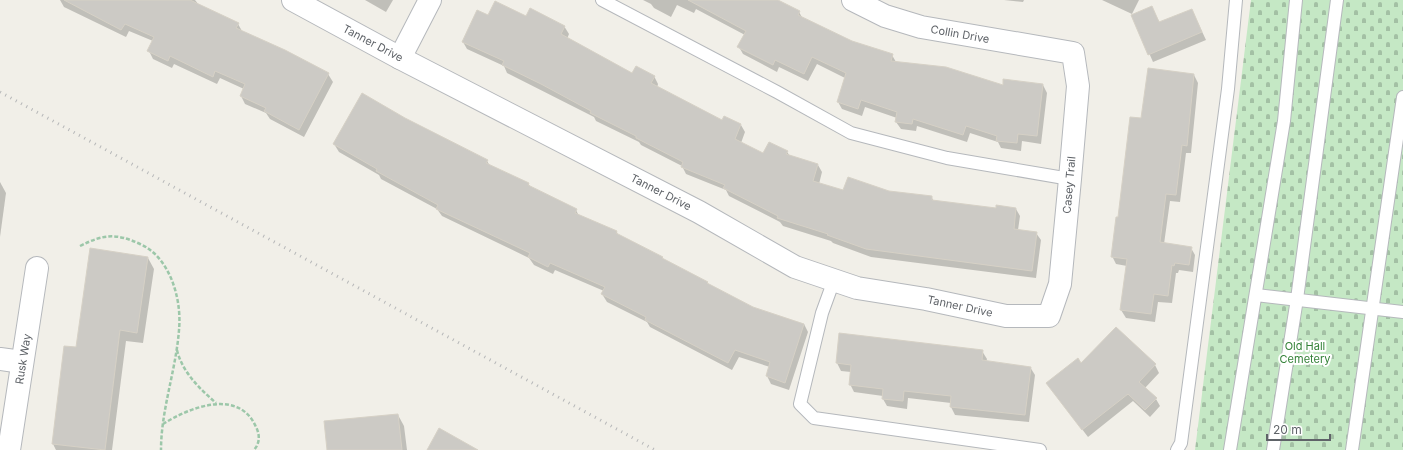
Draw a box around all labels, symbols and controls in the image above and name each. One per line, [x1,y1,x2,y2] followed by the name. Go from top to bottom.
[340,21,406,65] street label: Tanner Drive
[929,22,991,46] street label: Collin Drive
[1060,156,1078,214] street label: Casey Trail
[628,171,694,213] street label: Tanner Drive
[926,292,994,320] street label: Tanner Drive
[12,333,34,385] street label: Rusk Way
[1280,339,1330,366] park label: Old Hall Cemetery
[1267,416,1330,442] scale bar
[1273,422,1302,437] text: 20 m

